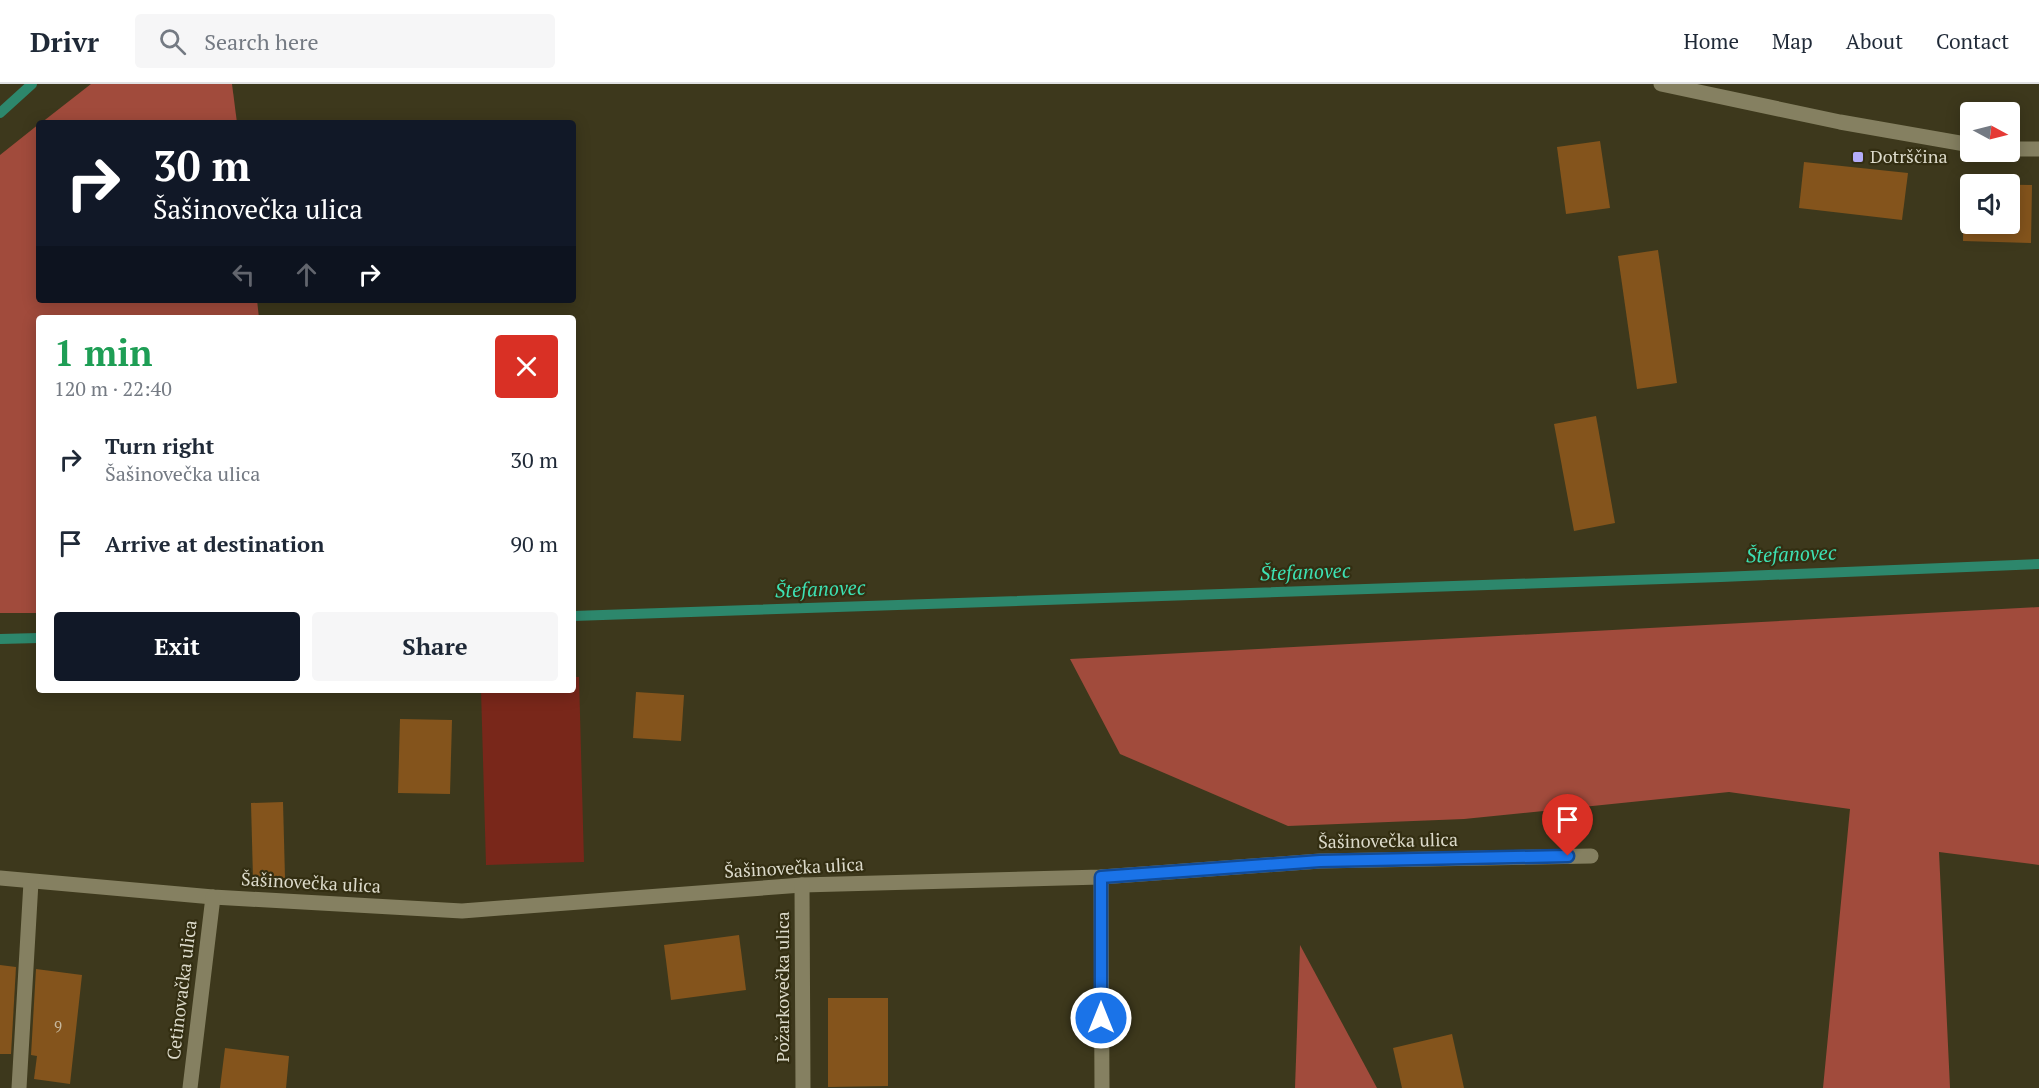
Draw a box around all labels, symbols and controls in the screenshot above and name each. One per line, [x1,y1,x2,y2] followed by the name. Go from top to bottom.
[135,14,555,68] search box
[30,23,99,60] text: Drivr
[156,25,189,58] icon: search
[204,27,319,56] text: Search here
[1683,27,1739,55] text: Home
[1772,27,1813,55] text: Map
[1846,27,1903,55] text: About
[1936,27,2009,55] text: Contact
[1960,102,2020,162] north arrow
[1960,102,2020,234] map controls
[153,137,251,193] text: 30 m
[54,144,132,222] icon: right
[1870,144,1947,168] place label: Dotrščina
[1851,150,1865,164] marker: Dotrščina
[1960,174,2020,234] button: sound
[153,191,363,227] text: Šašinovečka ulica
[227,258,260,291] icon: left
[290,258,323,291] icon: ahead
[353,258,386,291] icon: right
[54,329,152,376] text: 1 min
[495,335,558,398] button: close
[54,375,172,402] text: 120 m · 22:40
[105,431,214,460] text: Turn right
[54,443,87,476] icon: right
[510,445,558,474] text: 30 m
[105,460,260,487] text: Šašinovečka ulica
[54,527,87,560] icon: arrive
[105,529,324,558] text: Arrive at destination
[510,529,558,558] text: 90 m
[1745,538,1837,569] water label: Štefanovec
[1259,556,1351,587] water label: Štefanovec
[774,573,866,604] water label: Štefanovec
[54,612,300,681] button: Exit
[312,612,558,681] button: Share
[1542,794,1593,856] pin
[1551,803,1584,836] icon: arrive
[1318,827,1458,853] street label: Šašinovečka ulica
[723,851,864,883] street label: Šašinovečka ulica
[241,866,382,898] street label: Šašinovečka ulica
[770,911,794,1063] street label: Požarkovečka ulica
[161,919,201,1061] street label: Cetinovačka ulica
[1069,986,1133,1050] position arrow
[54,1016,62,1036] house number: 9

